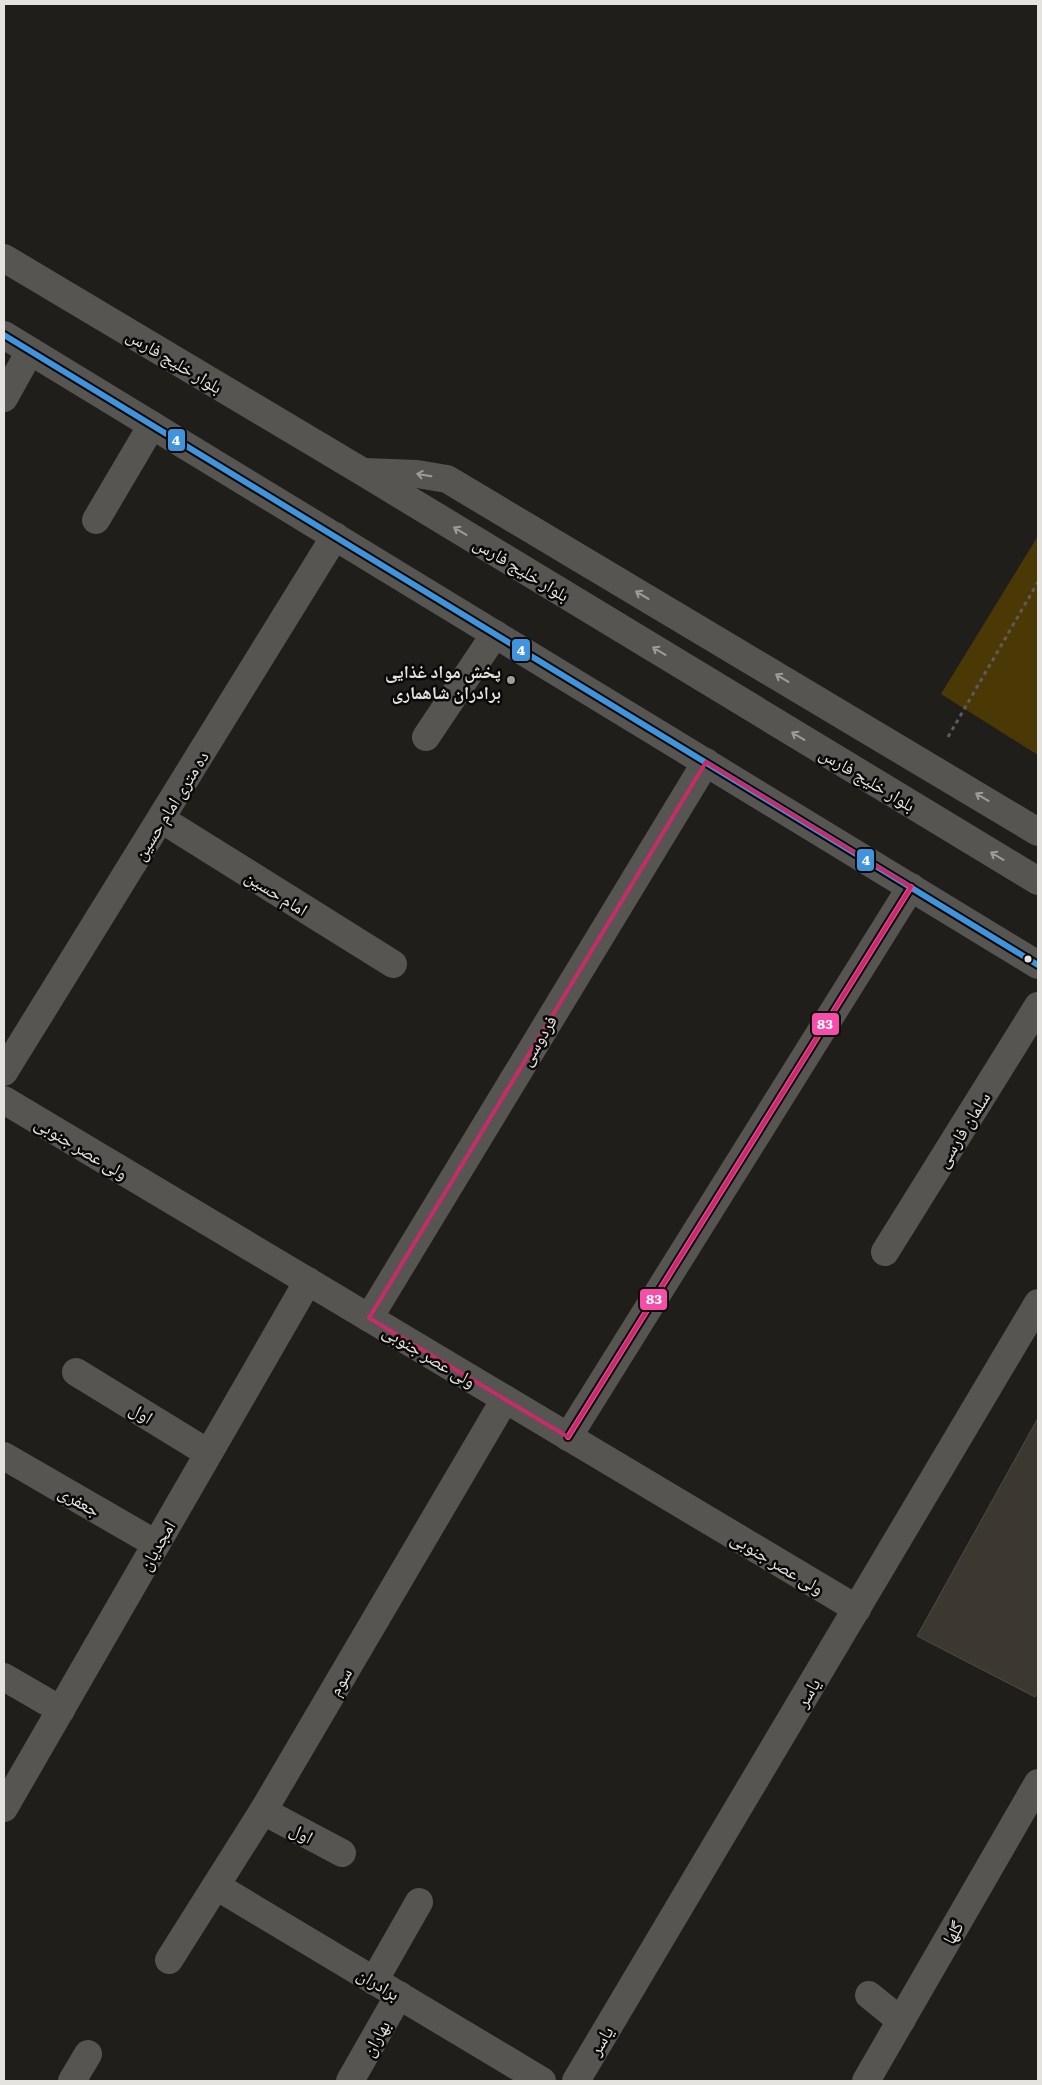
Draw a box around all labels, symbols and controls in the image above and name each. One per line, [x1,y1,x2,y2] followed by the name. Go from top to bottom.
[122,321,228,399] street label: بلوار خلیج فارس
[167,428,186,452] line badge: 4
[172,429,181,449] text: 4
[417,470,433,480] one-way arrow
[453,525,467,536] one-way arrow
[469,529,575,607] street label: بلوار خلیج فارس
[636,590,650,600] one-way arrow
[511,638,531,662] line badge: 4
[517,639,526,659] text: 4
[652,646,666,656] one-way arrow
[385,657,501,705] place label: پخش مواد غذایی برادران شاهماری
[775,673,790,683] one-way arrow
[505,674,517,686] marker: پخش مواد غذایی برادران شاهماری
[791,730,805,740] one-way arrow
[815,739,921,817] street label: بلوار خلیج فارس
[125,745,215,865] street label: ده متری امام حسین
[975,792,989,802] one-way arrow
[856,848,875,872] line badge: 4
[862,849,871,869] text: 4
[990,851,1004,861] one-way arrow
[240,862,314,922] street label: امام حسین
[1023,954,1033,964] unlabelled marker
[511,1010,563,1070] street label: فردوسی
[811,1012,840,1036] line badge: 83
[817,1013,833,1033] text: 83
[928,1086,996,1172] street label: سلمان فارسی
[30,1108,134,1186] street label: ولی عصر جنوبی
[639,1288,668,1311] line badge: 83
[646,1288,662,1308] text: 83
[378,1316,482,1394] street label: ولی عصر جنوبی
[125,1394,159,1430] street label: اول
[54,1477,106,1523] street label: جعفری
[131,1515,181,1575] street label: امجدیان
[726,1523,830,1601] street label: ولی عصر جنوبی
[320,1662,358,1700] street label: سوم
[787,1672,826,1713] street label: یاسر
[285,1815,319,1849] street label: اول
[934,1915,970,1949] street label: گلها
[352,1960,406,2006] street label: برادران
[354,2015,396,2061] street label: بهاران
[580,2020,619,2061] street label: یاسر

